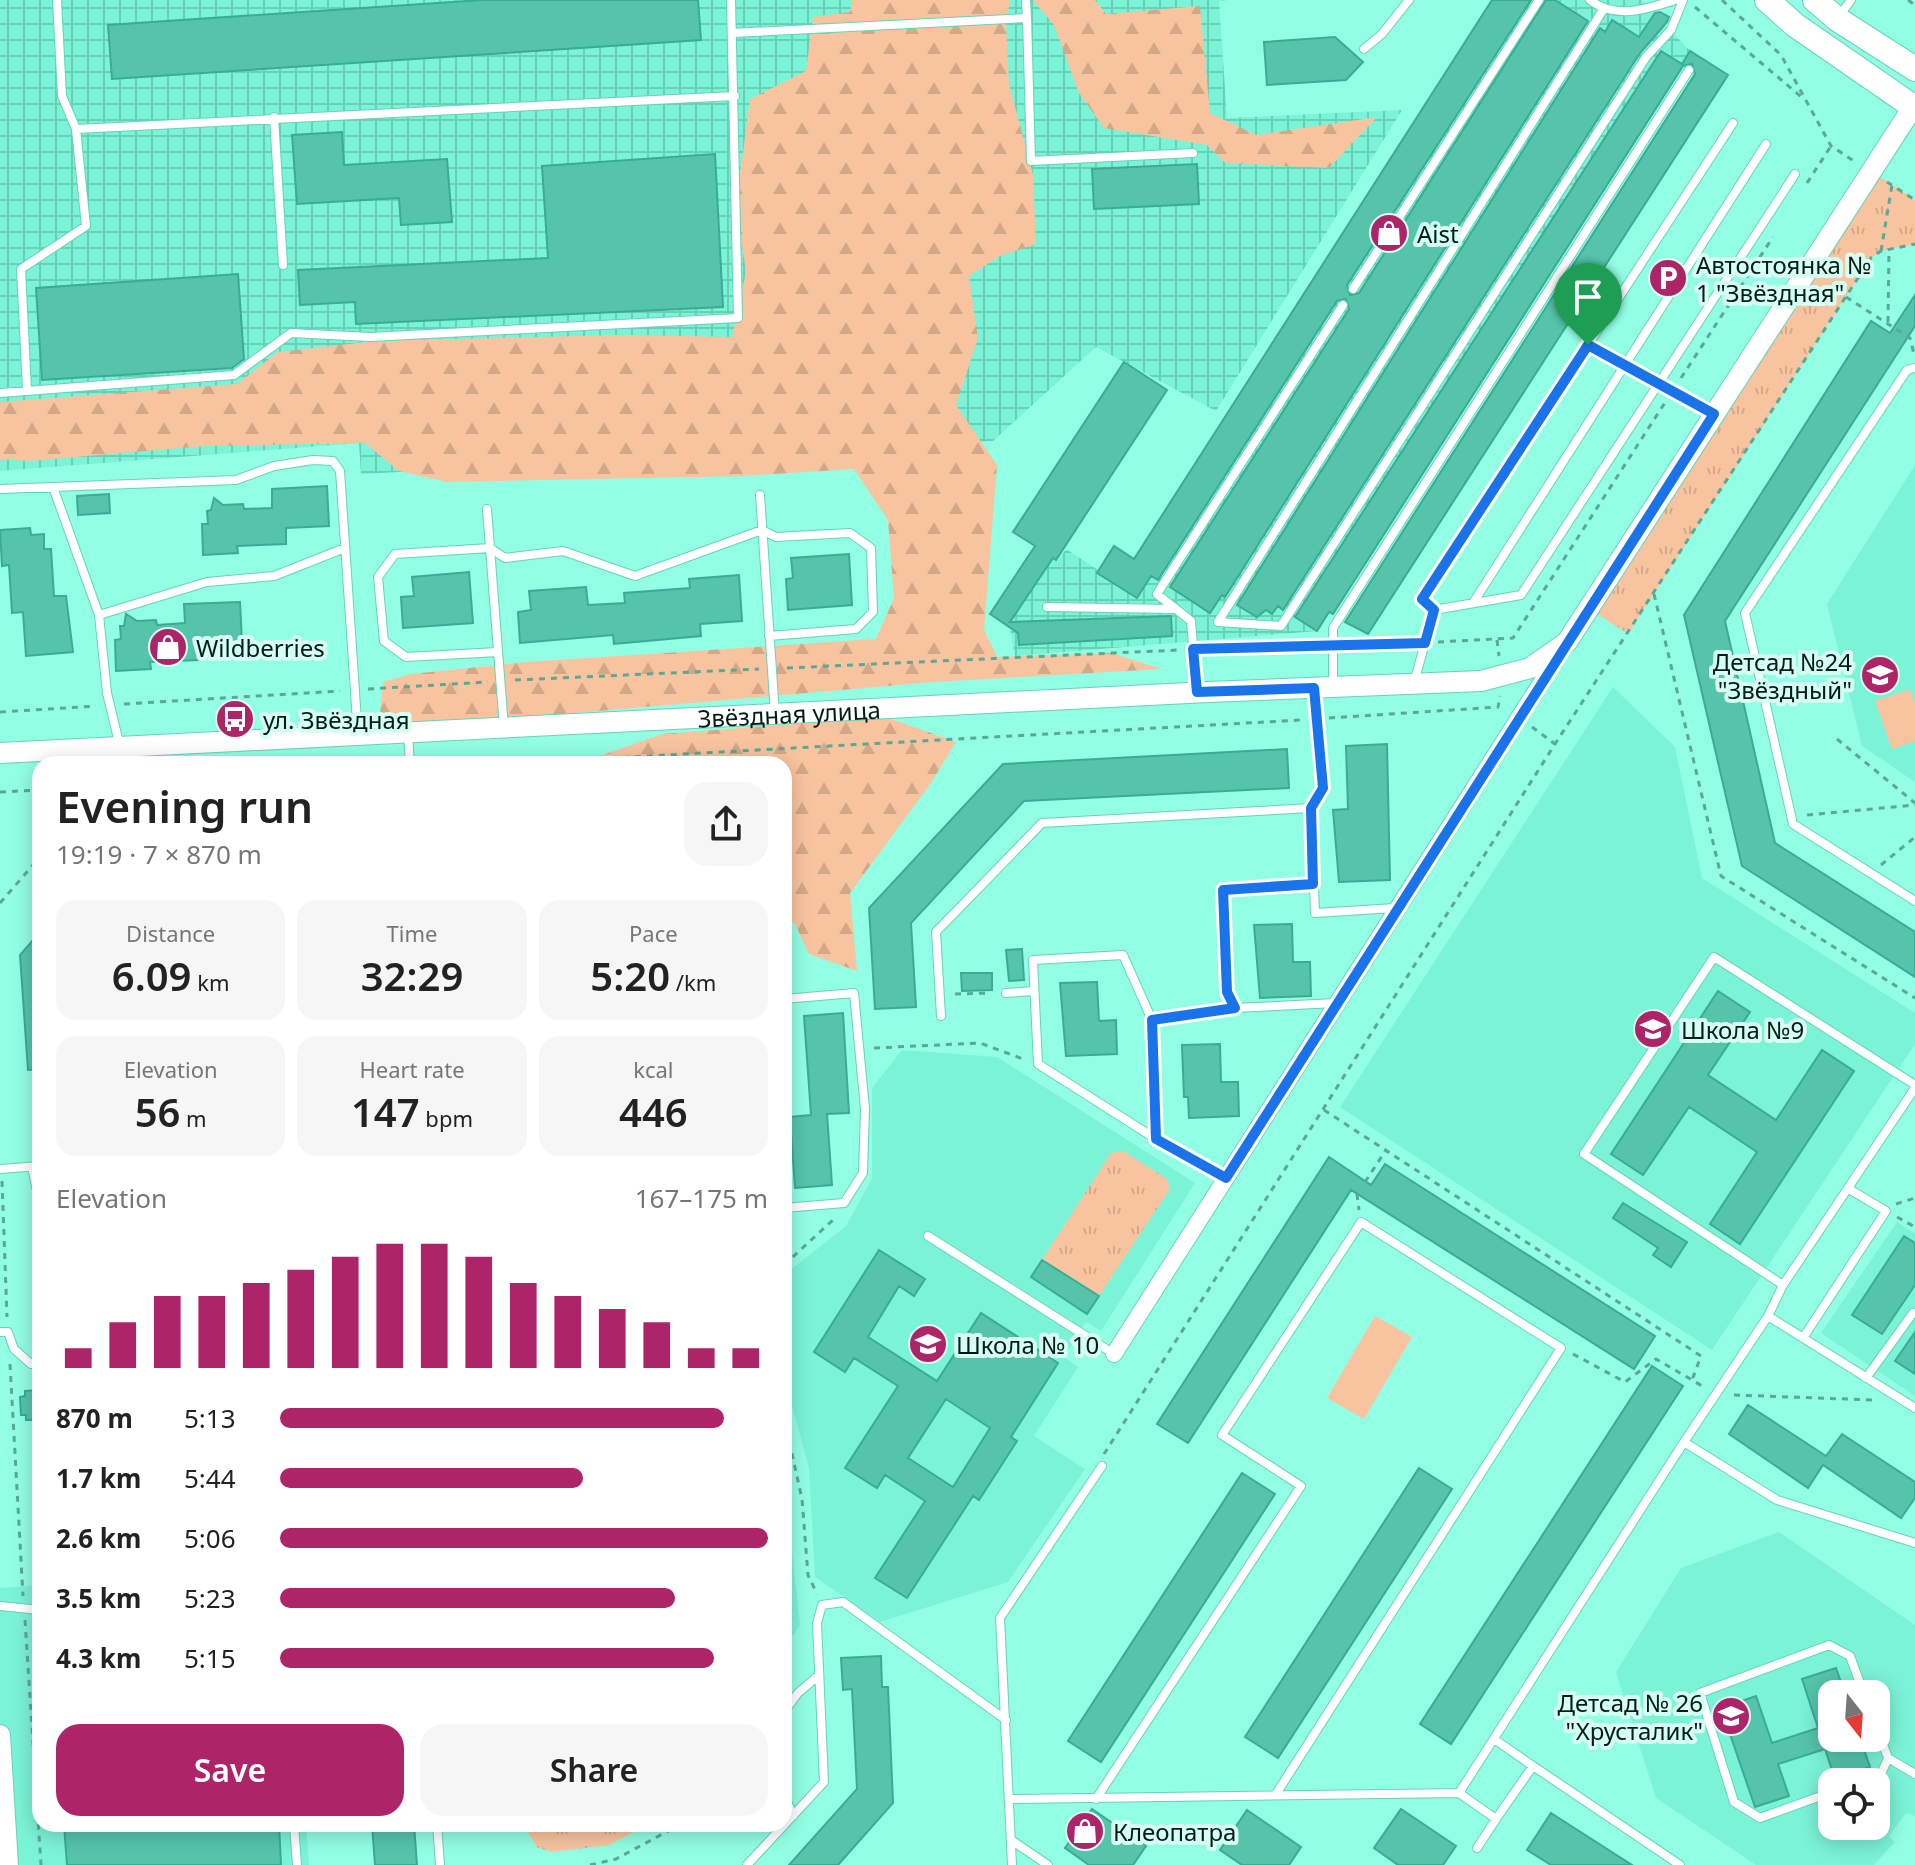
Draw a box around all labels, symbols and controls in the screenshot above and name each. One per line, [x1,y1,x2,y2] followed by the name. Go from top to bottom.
[1368,212,1410,254] shop icon: Aist
[1417,217,1459,250] place label: Aist
[1696,248,1871,309] place label: Автостоянка № 1 "Звёздная"
[1647,257,1689,299] parking icon: Автостоянка № 1 "Звёздная"
[1554,263,1622,345] pin
[1566,275,1610,319] icon: arrive
[147,626,189,668] shop icon: Wildberries
[196,631,325,664] place label: Wildberries
[1713,645,1852,706] place label: Детсад №24 "Звёздный"
[1859,654,1901,696] school or university icon: Детсад №24 "Звёздный"
[697,692,881,734] street label: Звёздная улица
[214,698,256,740] bus stop icon: ул. Звёздная
[263,703,410,736] place label: ул. Звёздная
[56,776,313,836] text: Evening run
[684,782,768,866] button: share
[56,836,262,872] text: 19:19 · 7 × 870 m
[126,918,215,948] text: Distance
[387,918,437,948] text: Time
[629,918,678,948] text: Pace
[112,948,191,1003] text: 6.09
[361,948,463,1003] text: 32:29
[590,948,670,1003] text: 5:20
[191,967,230,997] text: km
[670,967,716,997] text: /km
[1632,1008,1674,1050] school or university icon: Школа №9
[1681,1013,1804,1046] place label: Школа №9
[124,1054,218,1084] text: Elevation
[359,1054,465,1084] text: Heart rate
[633,1054,673,1084] text: kcal
[135,1084,180,1139] text: 56
[351,1084,420,1139] text: 147
[619,1084,688,1139] text: 446
[180,1103,207,1133] text: m
[420,1103,473,1133] text: bpm
[56,1180,167,1216] text: Elevation
[635,1180,768,1216] text: 167–175 m
[907,1323,949,1365] school or university icon: Школа № 10
[956,1328,1099,1361] place label: Школа № 10
[56,1400,133,1436] text: 870 m
[184,1400,236,1436] text: 5:13
[56,1460,141,1496] text: 1.7 km
[184,1460,236,1496] text: 5:44
[56,1520,141,1556] text: 2.6 km
[184,1520,236,1556] text: 5:06
[56,1580,141,1616] text: 3.5 km
[184,1580,236,1616] text: 5:23
[56,1640,141,1676] text: 4.3 km
[184,1640,236,1676] text: 5:15
[1818,1680,1890,1752] north arrow
[1818,1680,1890,1840] map controls
[1557,1686,1703,1747] place label: Детсад № 26 "Хрусталик"
[1710,1695,1752,1737] school or university icon: Детсад № 26 "Хрусталик"
[56,1724,404,1816] button: Save
[420,1724,768,1816] button: Share
[1818,1768,1890,1840] button: locate
[1064,1810,1106,1852] shop icon: Клеопатра
[1113,1815,1236,1848] place label: Клеопатра

